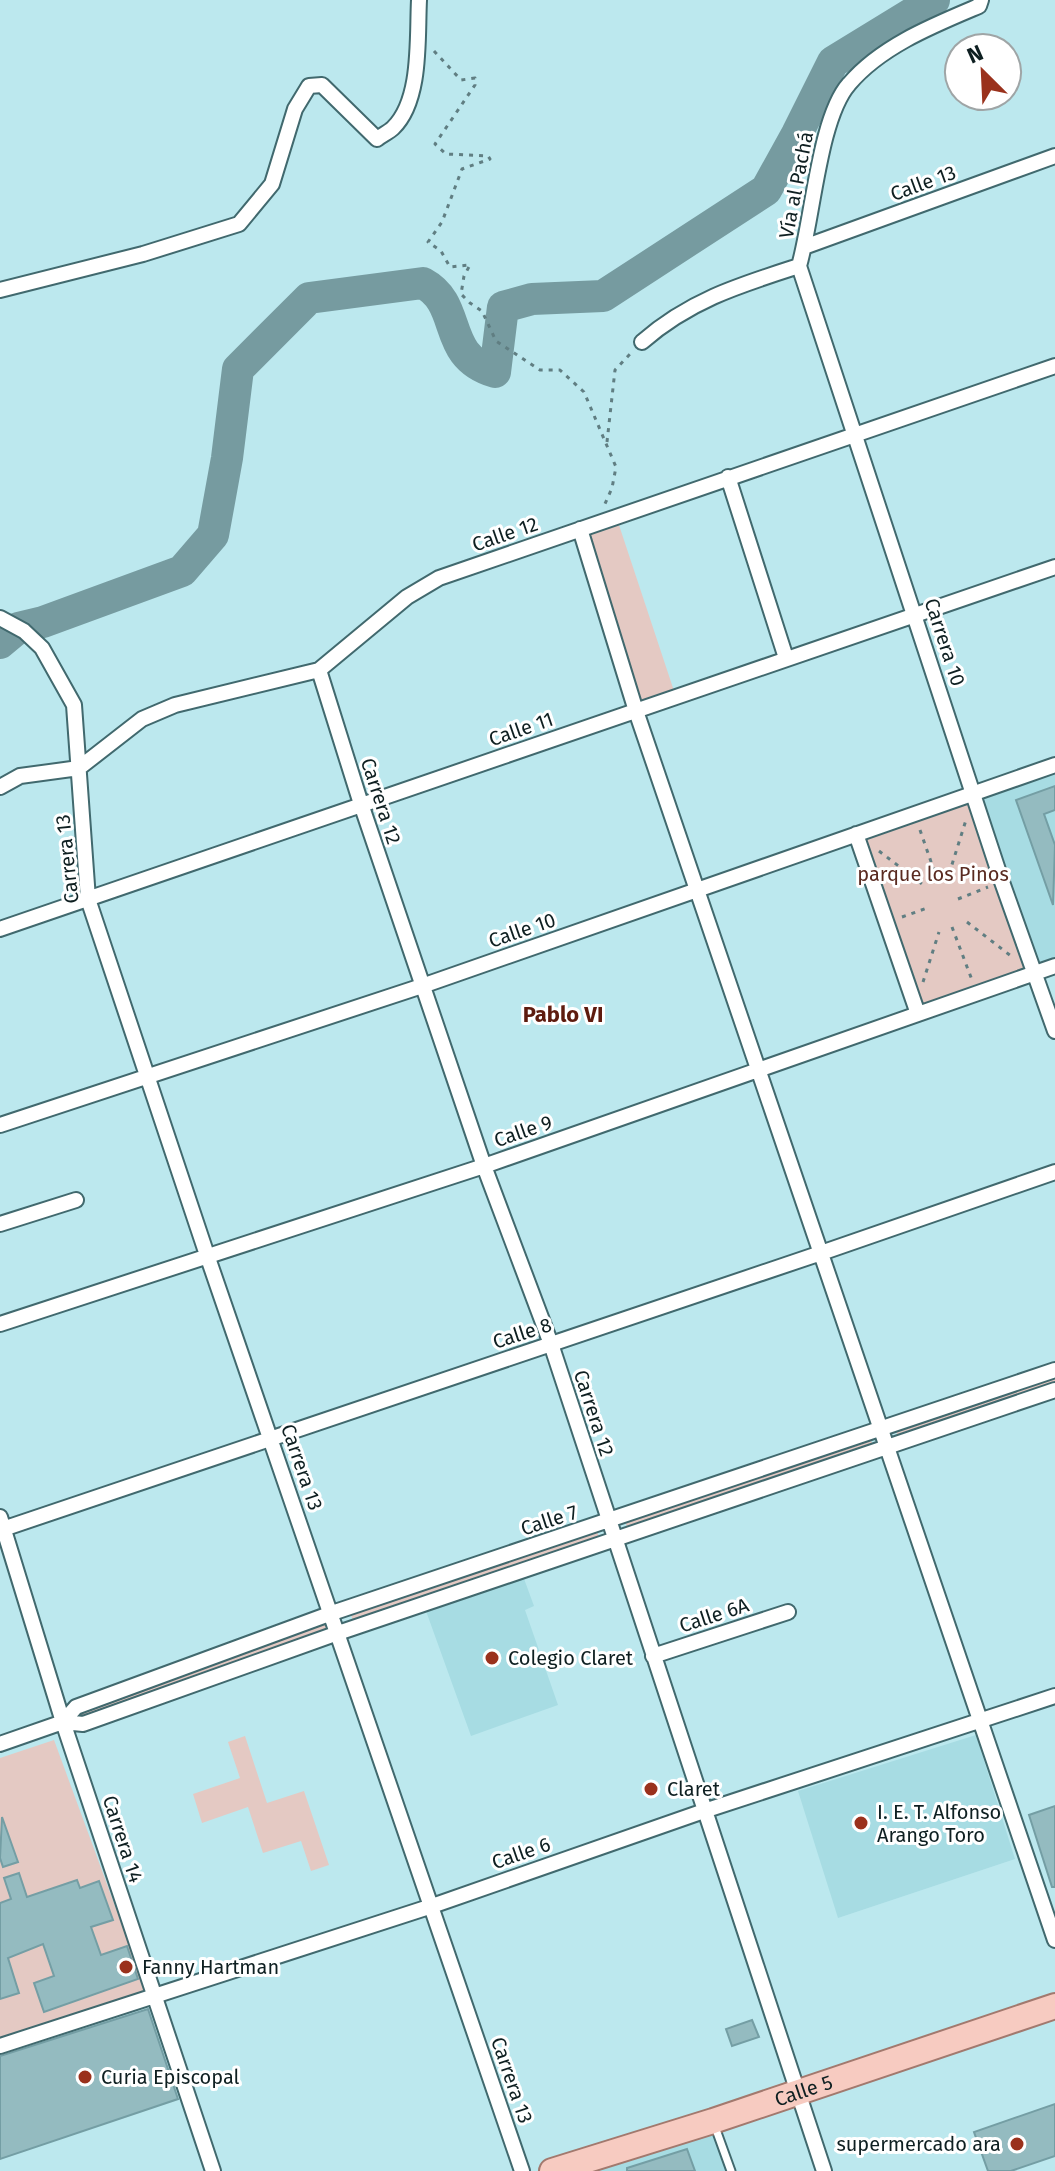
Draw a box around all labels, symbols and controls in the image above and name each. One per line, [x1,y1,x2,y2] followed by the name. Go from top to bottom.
[943,32,1023,112] north arrow
[963,39,987,69] text: N
[774,129,818,241] street label: Vía al Pachá
[887,160,959,206] street label: Calle 13
[469,512,541,556] street label: Calle 12
[920,595,970,689] street label: Carrera 10
[486,707,556,751] street label: Calle 11
[356,755,406,847] street label: Carrera 12
[50,813,84,905] street label: Carrera 13
[857,862,1009,886] park label: parque los Pinos
[485,907,559,953] street label: Calle 10
[523,1001,603,1028] district label: Pablo VI
[491,1110,555,1152] street label: Calle 9
[490,1312,554,1354] street label: Calle 8
[569,1367,619,1459] street label: Carrera 12
[276,1421,328,1513] street label: Carrera 13
[518,1500,581,1540] street label: Calle 7
[676,1592,752,1637] street label: Calle 6A
[508,1646,634,1670] place label: Colegio Claret
[483,1649,501,1667] marker: Colegio Claret
[667,1777,721,1801] place label: Claret
[642,1780,660,1798] marker: Claret
[98,1792,148,1886] street label: Carrera 14
[877,1800,1001,1847] place label: I. E. T. Alfonso Arango Toro
[852,1814,870,1832] marker: I. E. T. Alfonso Arango Toro
[489,1832,553,1874] street label: Calle 6
[142,1955,279,1979] place label: Fanny Hartman
[117,1958,135,1976] marker: Fanny Hartman
[486,2034,538,2126] street label: Carrera 13
[101,2065,240,2089] place label: Curia Episcopal
[76,2068,94,2086] marker: Curia Episcopal
[771,2070,835,2111] street label: Calle 5
[836,2132,1001,2156] place label: supermercado ara
[1008,2135,1026,2153] marker: supermercado ara

